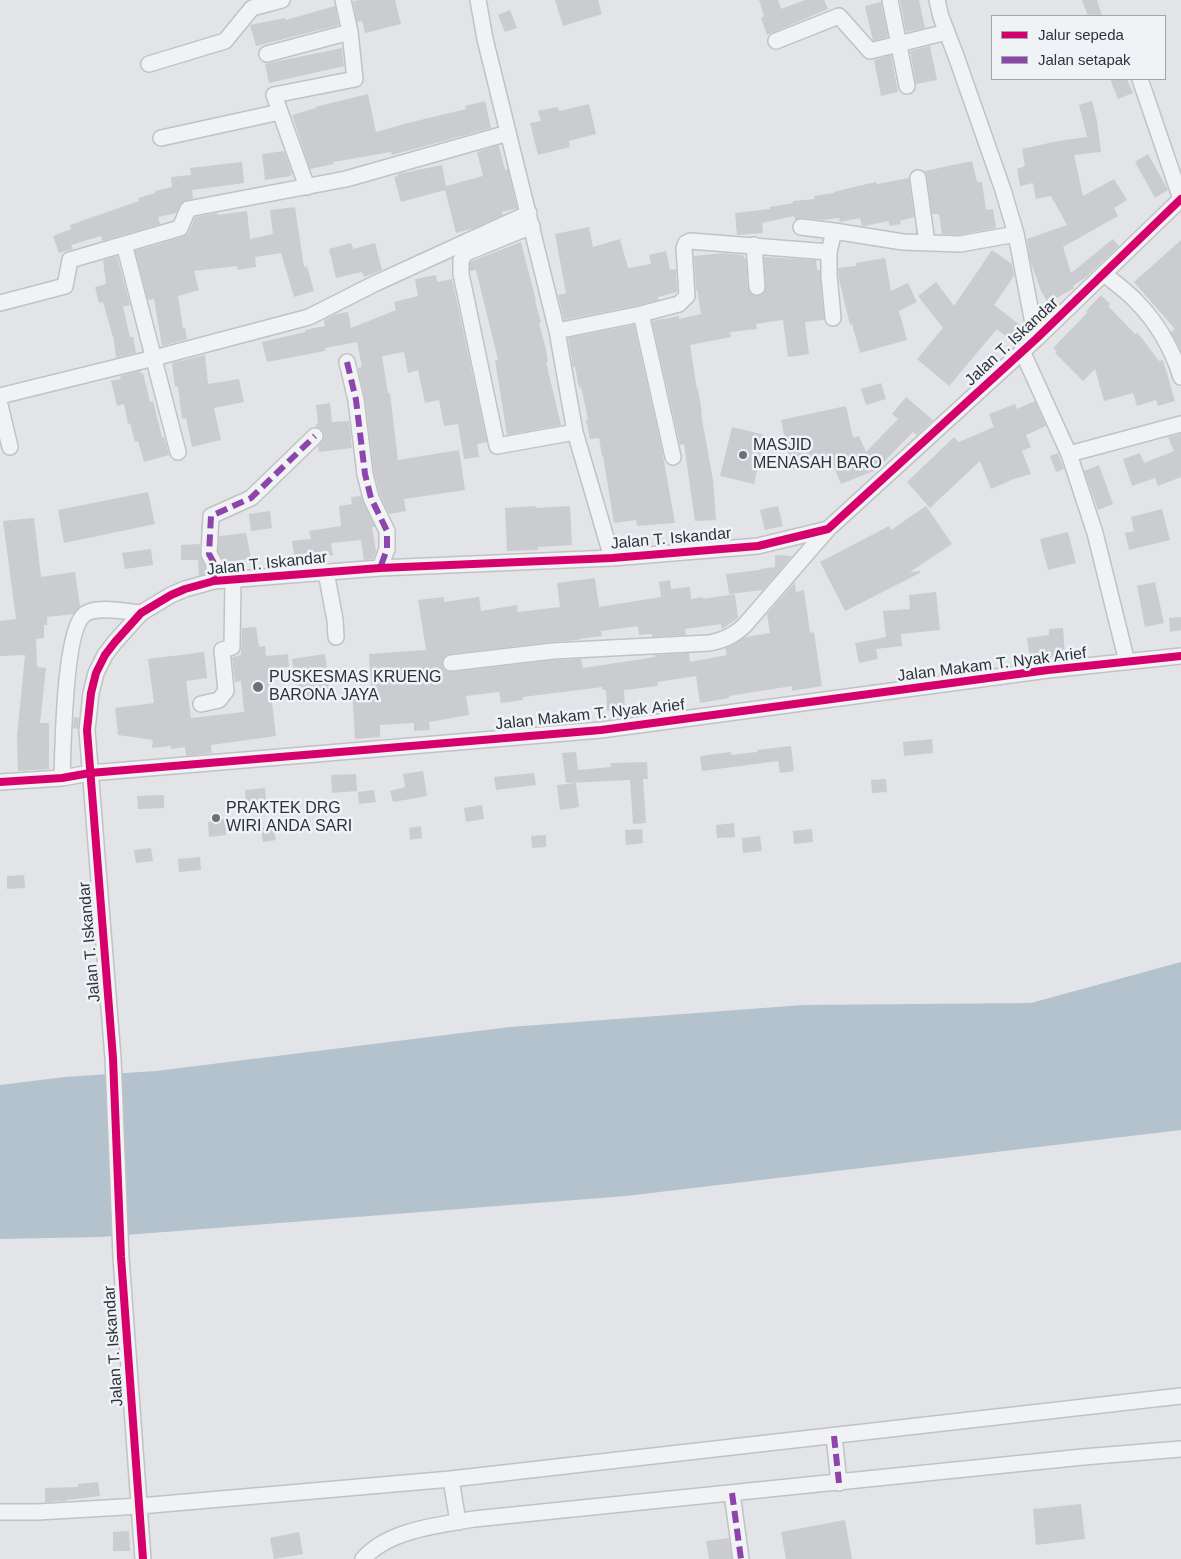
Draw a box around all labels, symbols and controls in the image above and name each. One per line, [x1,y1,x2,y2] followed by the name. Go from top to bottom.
[991,15,1166,80] legend
[1038,26,1124,43] text: Jalur sepeda
[1038,51,1131,68] text: Jalan setapak
[961,294,1063,390] street label: Jalan T. Iskandar
[753,436,882,474] place label: MASJID MENASAH BARO
[737,449,749,461] marker: MASJID MENASAH BARO
[610,524,732,554] street label: Jalan T. Iskandar
[206,548,328,580] street label: Jalan T. Iskandar
[896,644,1088,686] street label: Jalan Makam T. Nyak Arief
[269,668,441,706] place label: PUSKESMAS KRUENG BARONA JAYA
[251,680,265,694] marker: PUSKESMAS KRUENG BARONA JAYA
[494,696,686,734] street label: Jalan Makam T. Nyak Arief
[226,799,352,837] place label: PRAKTEK DRG WIRI ANDA SARI
[210,812,222,824] marker: PRAKTEK DRG WIRI ANDA SARI
[75,881,105,1003] street label: Jalan T. Iskandar
[100,1285,128,1407] street label: Jalan T. Iskandar

